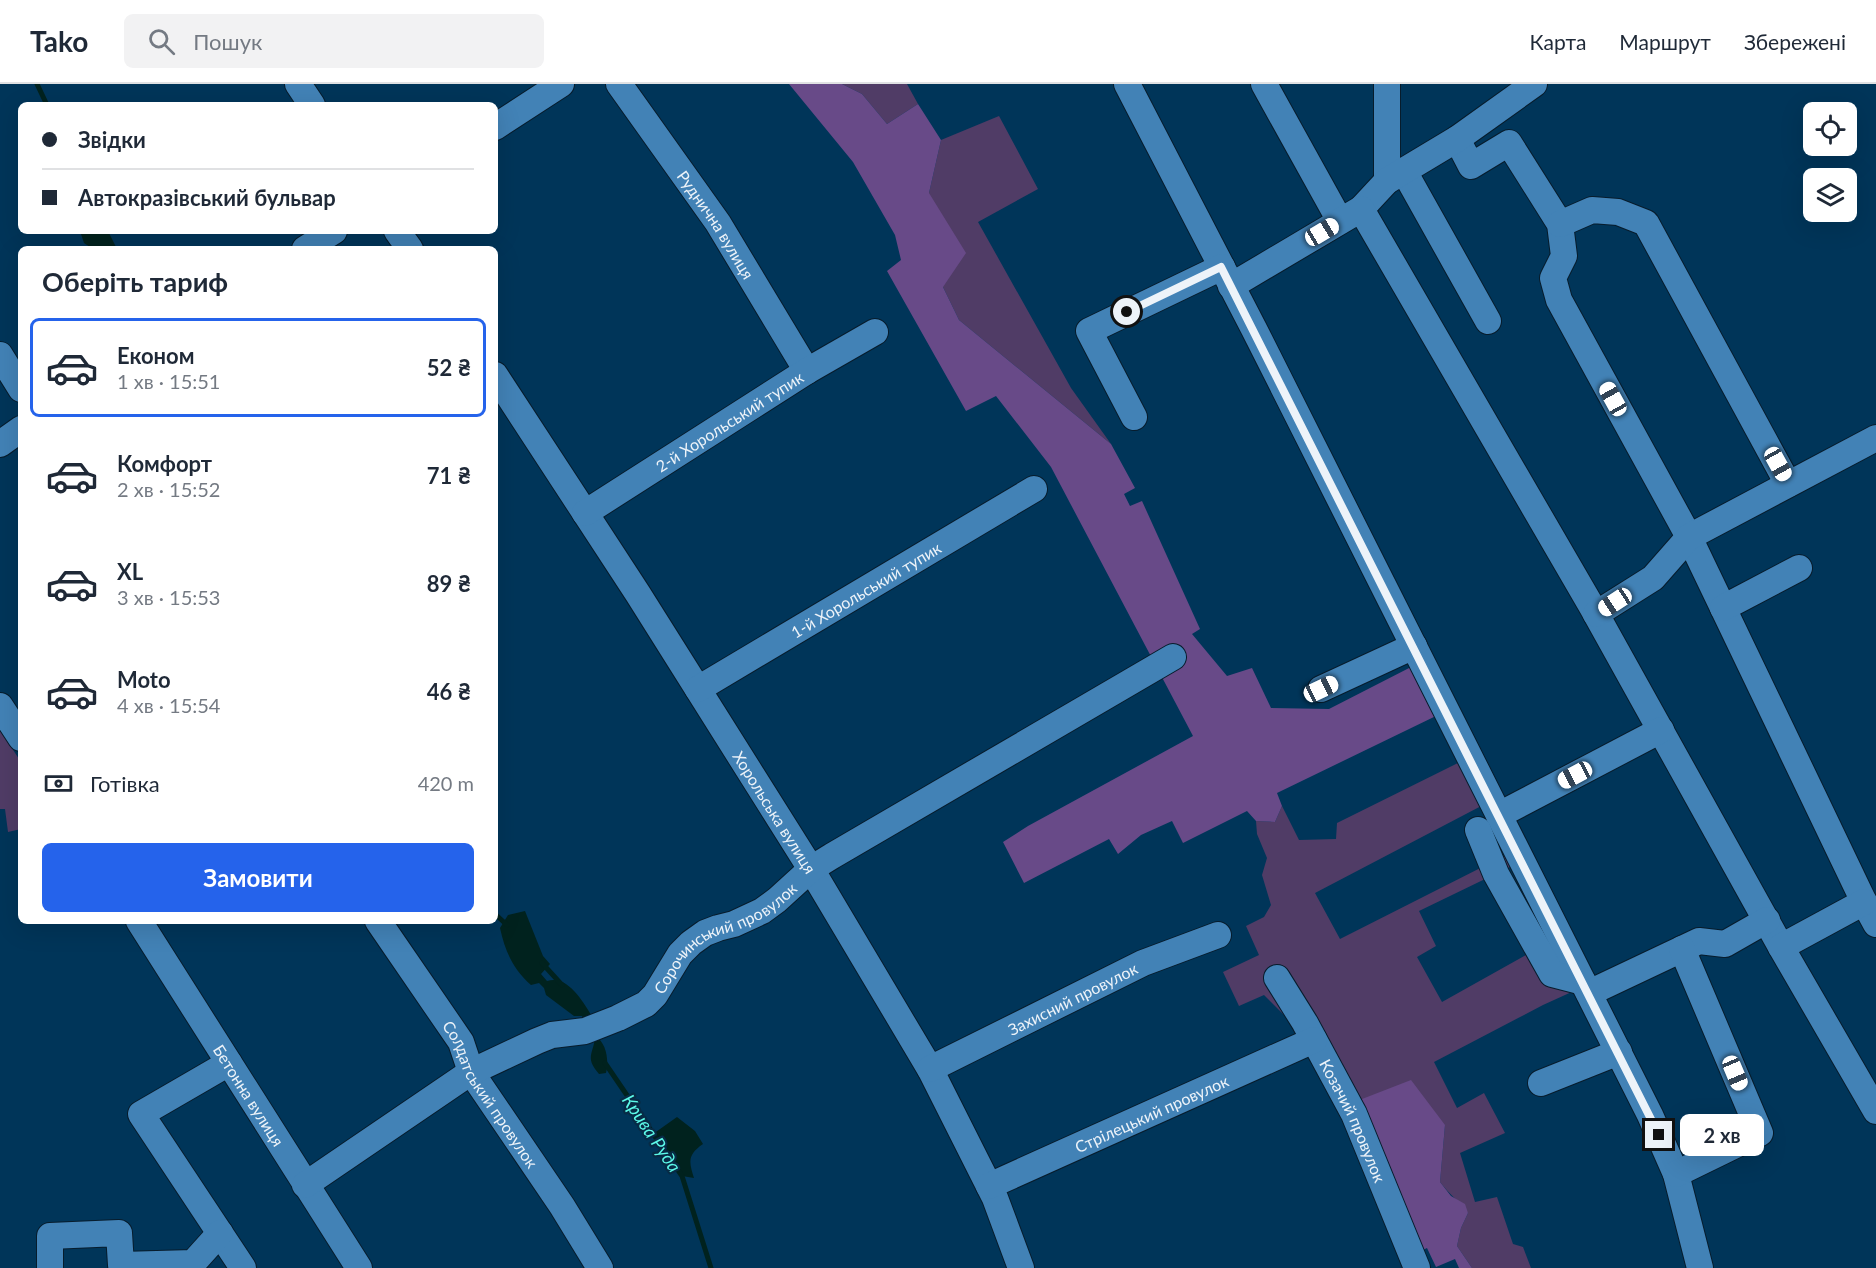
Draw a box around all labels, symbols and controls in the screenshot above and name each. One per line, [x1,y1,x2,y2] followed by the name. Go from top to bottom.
[124,14,544,68] search box
[30,24,88,58] text: Tako
[145,25,178,58] icon: search
[193,28,262,55] text: Пошук
[1530,29,1586,54] text: Карта
[1619,29,1711,54] text: Маршрут
[1744,29,1846,54] text: Збережені
[1803,102,1857,222] map controls
[1803,102,1857,156] button: locate
[78,126,146,153] text: Звідки
[674,166,759,282] street label: Руднична вулиця
[1803,168,1857,222] button: layers
[78,184,336,211] text: Автокразівський бульвар
[1302,215,1342,249] car
[42,265,228,298] text: Оберіть тариф
[1113,298,1140,325] route start
[45,341,99,395] icon: car
[117,342,195,369] text: Економ
[427,354,471,381] text: 52 ₴
[652,366,807,475] street label: 2-й Хорольський тупик
[117,369,220,393] text: 1 хв · 15:51
[1596,379,1630,419] car
[1761,444,1795,484] car
[45,449,99,503] icon: car
[117,450,212,477] text: Комфорт
[427,462,471,489] text: 71 ₴
[117,477,220,501] text: 2 хв · 15:52
[787,537,945,641] street label: 1-й Хорольський тупик
[45,557,99,611] icon: car
[117,558,143,585] text: XL
[427,570,471,597] text: 89 ₴
[117,585,220,609] text: 3 хв · 15:53
[1595,585,1635,619] car
[45,665,99,719] icon: car
[117,666,171,693] text: Moto
[1301,673,1341,705] car
[427,678,471,705] text: 46 ₴
[117,693,220,717] text: 4 хв · 15:54
[730,747,821,877] street label: Хорольська вулиця
[1555,759,1595,791] car
[42,767,75,800] icon: cash
[90,770,160,797] text: Готівка
[418,771,474,795] text: 420 m
[42,843,474,912] button: Замовити
[649,877,800,997] street label: Сорочинський провулок
[1004,958,1141,1038] street label: Захисний провулок
[439,1016,543,1172] street label: Солдатський провулок
[210,1041,289,1149] street label: Бетонна вулиця
[1720,1053,1750,1093] car
[1317,1055,1391,1186] street label: Козачий провулок
[1072,1070,1232,1156] street label: Стрілецький провулок
[618,1090,686,1176] water label: Крива Руда
[1680,1114,1764,1156] callout: 2 хв
[1645,1121,1672,1148] route end
[1704,1123,1740,1147] text: 2 хв

